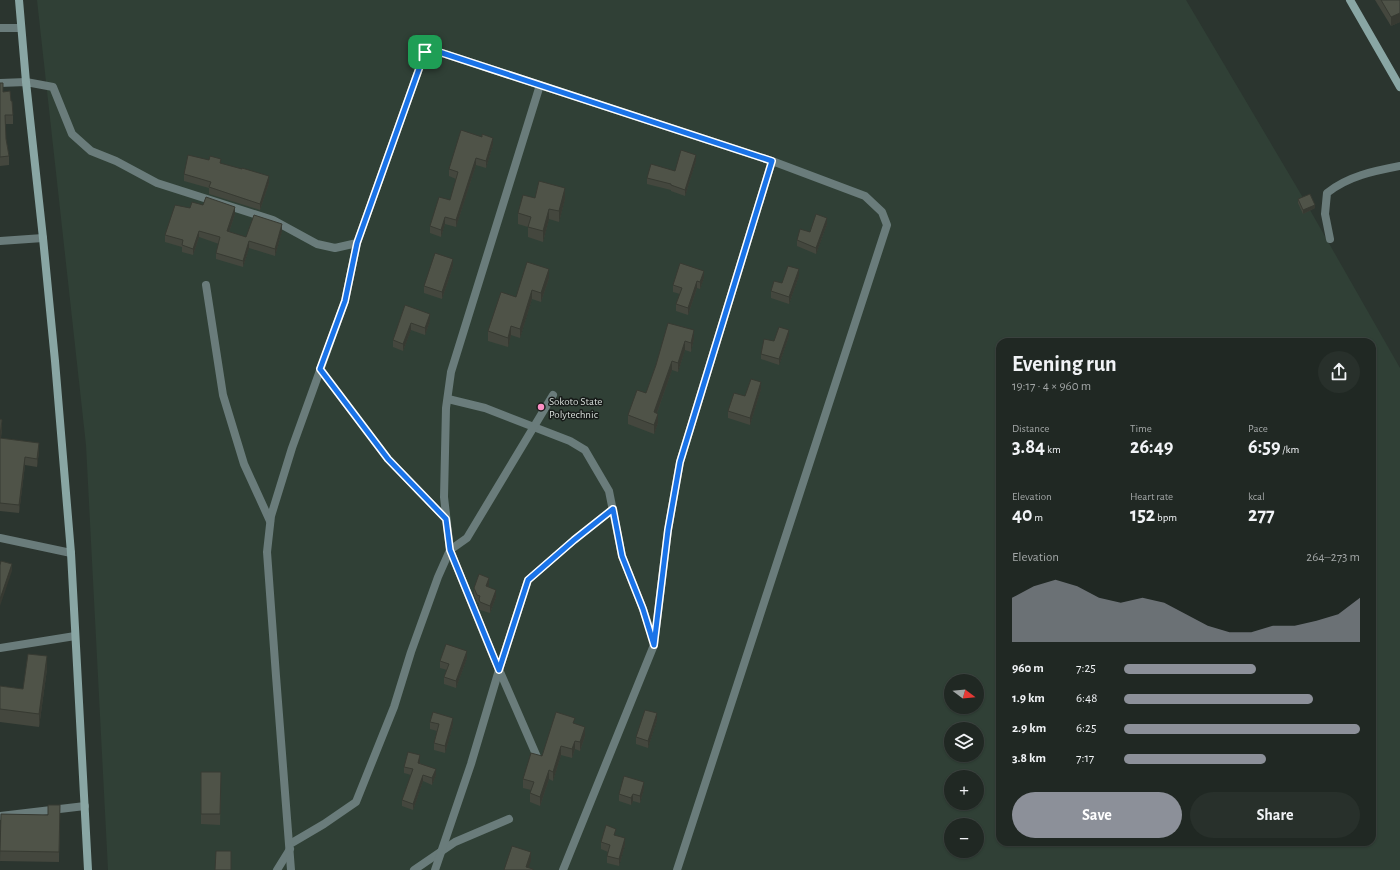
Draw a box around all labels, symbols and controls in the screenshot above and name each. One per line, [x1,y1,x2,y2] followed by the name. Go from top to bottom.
[408,35,442,69] pin
[414,41,436,63] icon: arrive
[1318,351,1360,393] button: share
[1012,353,1117,375] text: Evening run
[1012,380,1091,393] text: 19:17 · 4 × 960 m
[549,396,602,420] place label: Sokoto State Polytechnic
[536,402,546,412] marker: Sokoto State Polytechnic
[1012,423,1049,434] text: Distance
[1130,423,1152,434] text: Time
[1248,423,1268,434] text: Pace
[1012,437,1045,457] text: 3.84
[1130,437,1173,457] text: 26:49
[1248,437,1281,457] text: 6:59
[1045,444,1061,455] text: km
[1281,444,1299,455] text: /km
[1012,491,1052,502] text: Elevation
[1130,491,1173,502] text: Heart rate
[1248,491,1265,502] text: kcal
[1012,505,1032,525] text: 40
[1130,505,1155,525] text: 152
[1248,505,1275,525] text: 277
[1032,512,1043,523] text: m
[1155,512,1177,523] text: bpm
[1012,551,1059,564] text: Elevation
[1306,551,1360,564] text: 264–273 m
[1012,662,1044,675] text: 960 m
[1076,662,1096,675] text: 7:25
[944,674,984,714] north arrow
[944,674,984,858] map controls
[1012,692,1045,705] text: 1.9 km
[1076,692,1098,705] text: 6:48
[944,722,984,762] button: layers
[1012,722,1046,735] text: 2.9 km
[1076,722,1096,735] text: 6:25
[1012,752,1046,765] text: 3.8 km
[1076,752,1094,765] text: 7:17
[944,770,984,810] button: +
[1012,792,1182,838] button: Save
[1190,792,1360,838] button: Share
[944,818,984,858] button: −

